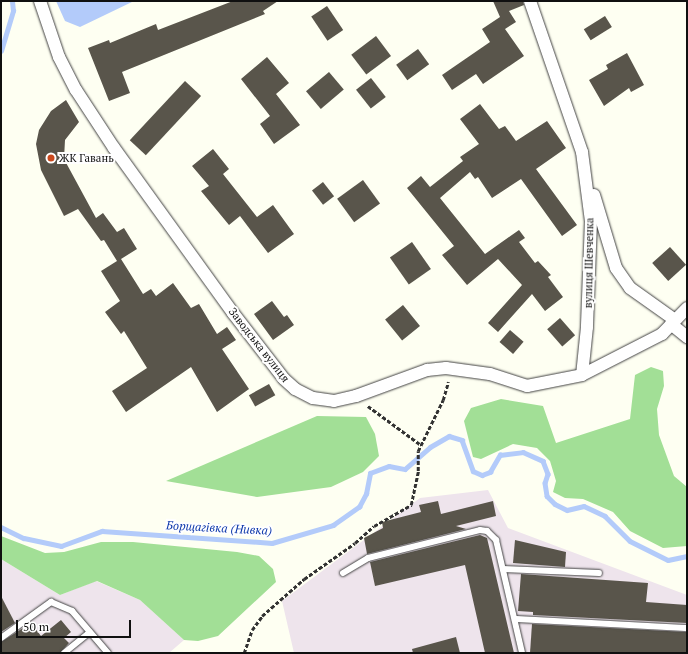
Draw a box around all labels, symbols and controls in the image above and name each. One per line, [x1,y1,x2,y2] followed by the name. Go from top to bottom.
[59,151,114,165] place label: ЖК Гавань
[46,153,56,163] marker: ЖК Гавань
[582,218,596,308] street label: вулиця Шевченка
[226,305,292,385] street label: Заводська вулиця
[166,518,272,538] water label: Борщагівка (Нивка)
[18,612,133,638] scale bar
[23,619,49,634] text: 50 m

